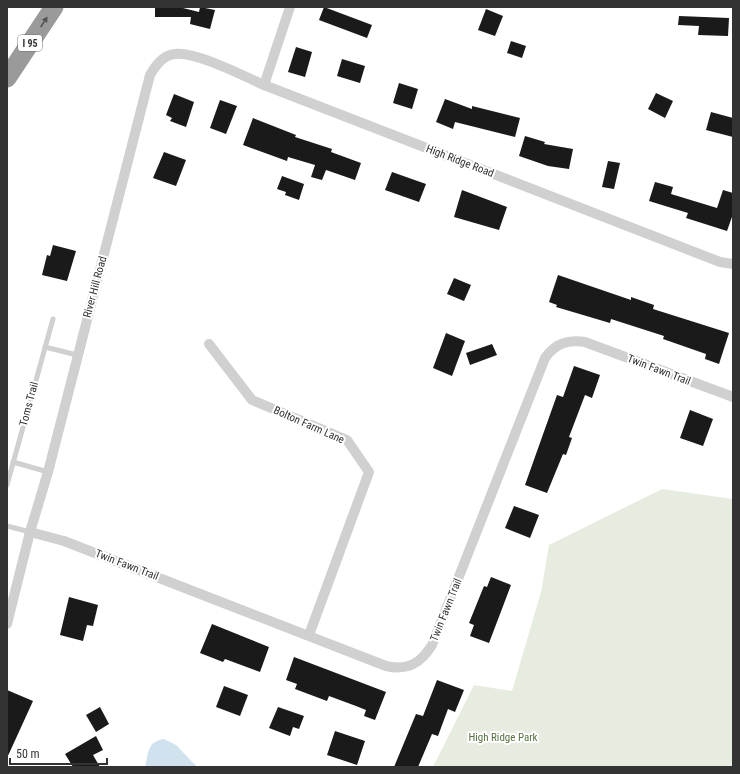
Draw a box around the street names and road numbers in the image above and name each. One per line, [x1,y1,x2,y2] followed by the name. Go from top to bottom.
[18,35,42,51] road number: I 95
[424,142,496,180] street label: High Ridge Road
[81,255,109,319] street label: River Hill Road
[625,352,693,388] street label: Twin Fawn Trail
[17,381,41,427] street label: Toms Trail
[272,404,346,446] street label: Bolton Farm Lane
[93,547,161,583] street label: Twin Fawn Trail
[427,577,465,643] street label: Twin Fawn Trail

